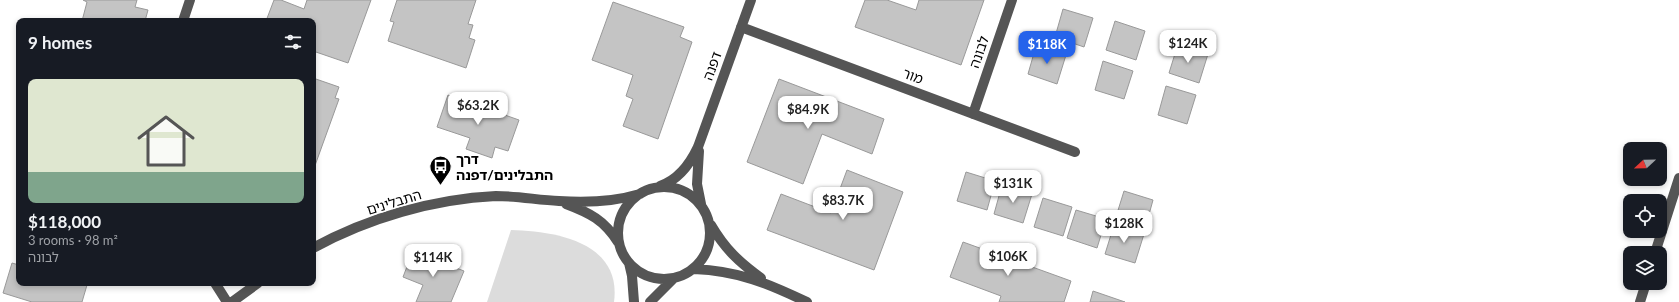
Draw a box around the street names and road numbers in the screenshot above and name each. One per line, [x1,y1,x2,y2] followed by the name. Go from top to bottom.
[965,33,992,70] street label: לבונה
[698,49,725,83] street label: דפנה
[901,64,926,87] street label: מור
[364,185,423,218] street label: התבלינים

